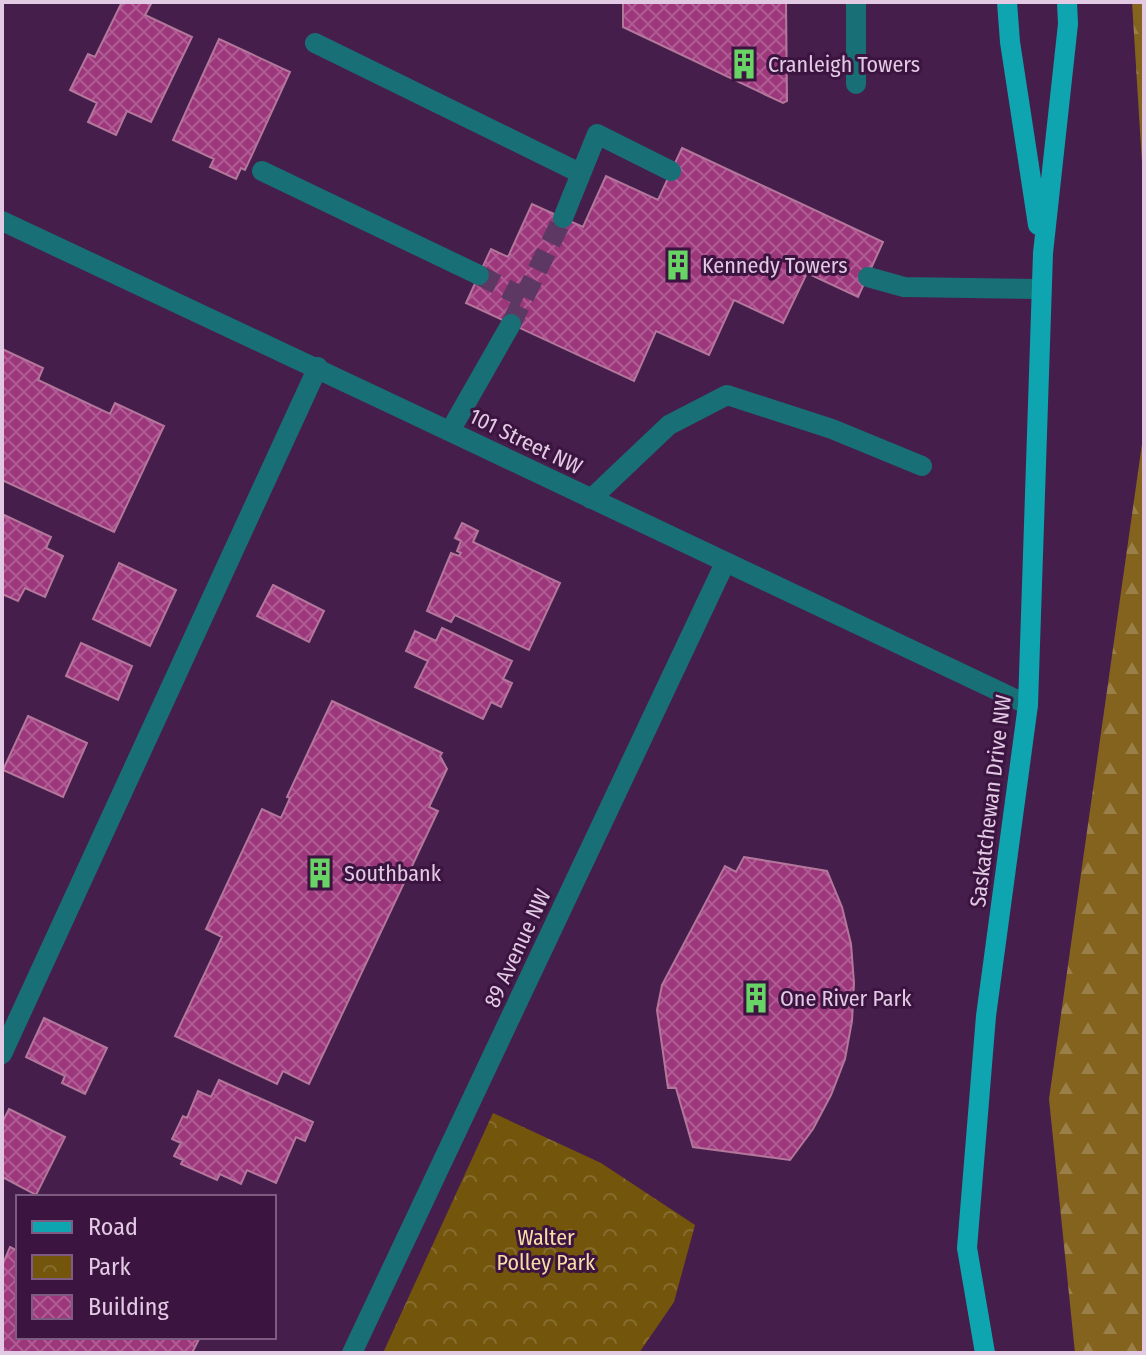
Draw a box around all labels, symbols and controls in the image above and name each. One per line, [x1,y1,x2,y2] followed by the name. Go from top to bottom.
[727,47,761,81] building icon: Cranleigh Towers
[768,51,920,78] place label: Cranleigh Towers
[661,248,695,282] building icon: Kennedy Towers
[702,252,848,279] place label: Kennedy Towers
[465,402,587,480] street label: 101 Street NW
[964,693,1017,909] street label: Saskatchewan Drive NW
[303,856,337,890] building icon: Southbank
[344,860,442,887] place label: Southbank
[478,885,557,1012] street label: 89 Avenue NW
[739,981,773,1015] building icon: One River Park
[780,985,912,1012] place label: One River Park
[16,1195,276,1339] legend
[88,1213,138,1241] text: Road
[497,1224,596,1276] park label: Walter Polley Park
[88,1253,131,1281] text: Park
[88,1293,170,1321] text: Building

